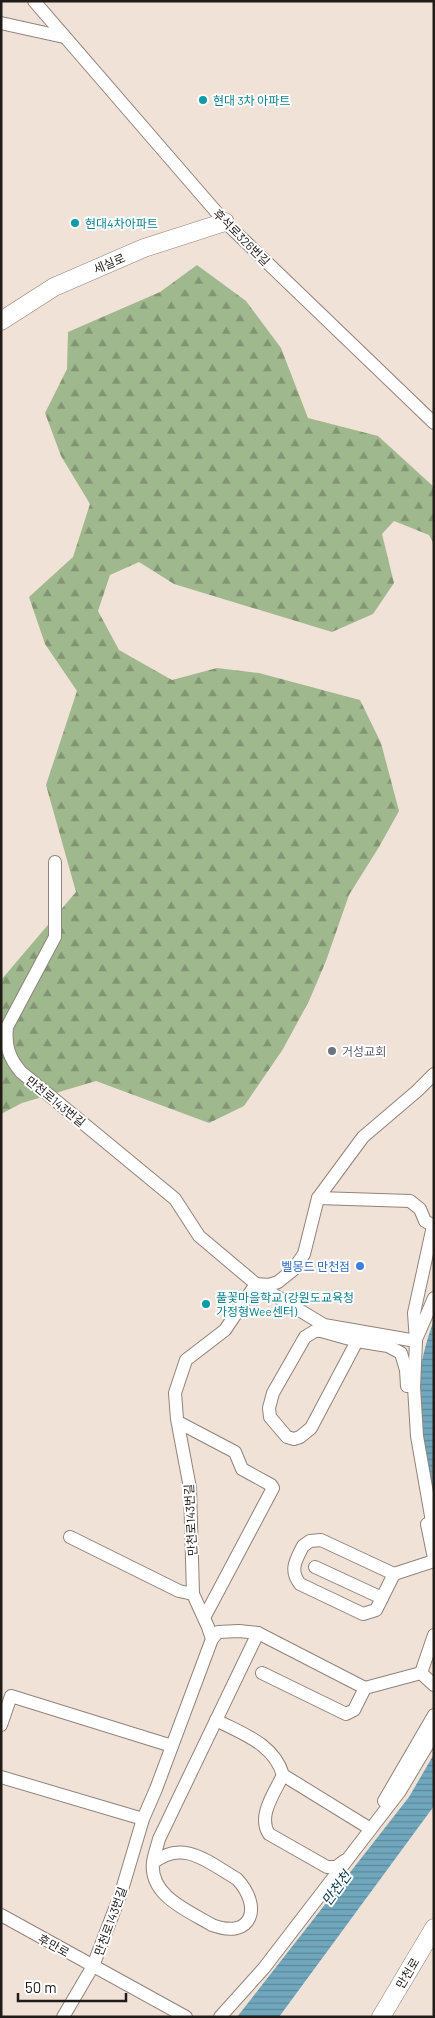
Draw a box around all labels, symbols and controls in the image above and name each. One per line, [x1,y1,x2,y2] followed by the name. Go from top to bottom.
[213,93,290,107] place label: 현대 3차 아파트
[197,94,209,106] marker: 현대 3차 아파트
[211,206,273,268] street label: 후석로326번길
[85,216,158,230] place label: 현대4차아파트
[69,217,81,229] marker: 현대4차아파트
[91,250,127,276] street label: 세실로
[342,1044,386,1058] place label: 거성교회
[326,1045,338,1057] marker: 거성교회
[24,1073,88,1129] street label: 만천로143번길
[281,1259,350,1273] place label: 벨몽드 만천점
[354,1260,366,1272] marker: 벨몽드 만천점
[216,1290,354,1318] place label: 풀꽃마을학교 (강원도교육청 가정형Wee센터)
[200,1298,212,1310] marker: 풀꽃마을학교 (강원도교육청 가정형Wee센터)
[181,1484,199,1556] street label: 만천로143번길
[318,1866,355,1909] water label: 만천천
[91,1885,129,1957] street label: 만천로143번길
[36,1931,72,1959] street label: 후만로
[392,1955,422,1991] street label: 만천로
[18,1970,125,2002] scale bar
[25,1978,57,1996] text: 50 m

